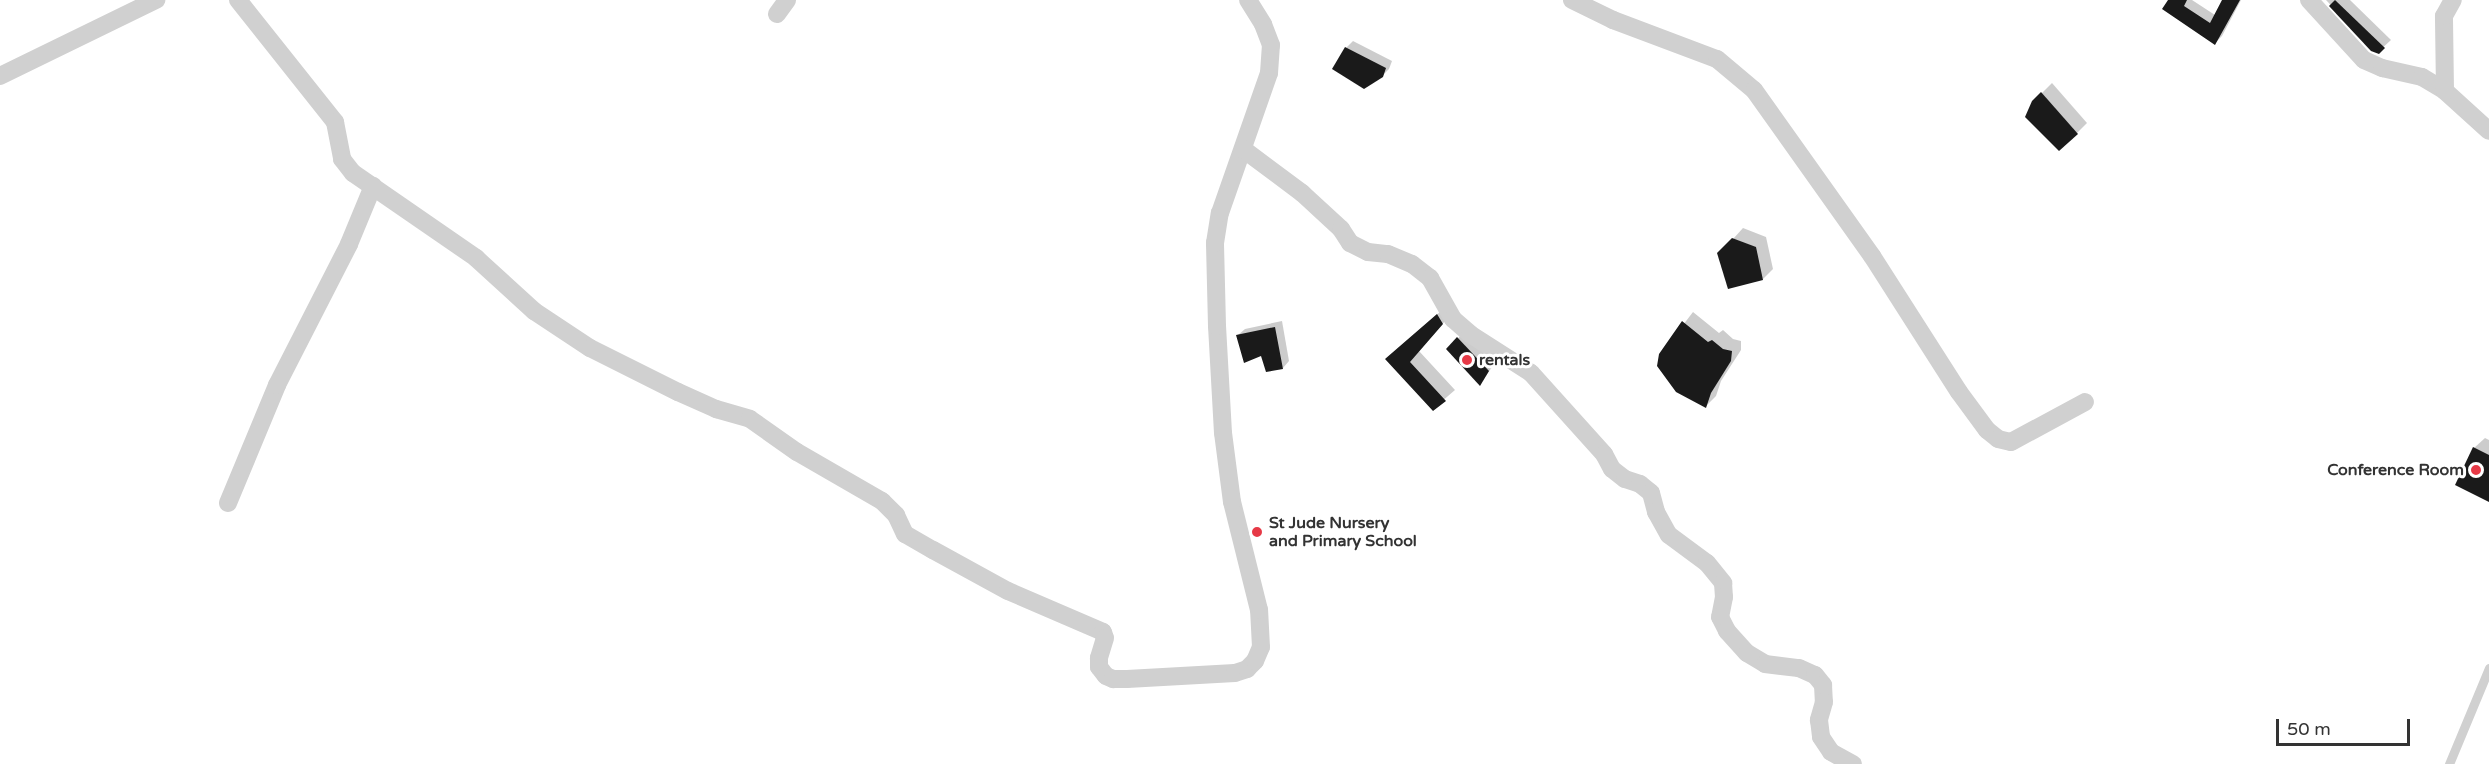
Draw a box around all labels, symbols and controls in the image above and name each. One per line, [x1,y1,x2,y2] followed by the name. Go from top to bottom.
[1479,350,1530,370] place label: rentals
[1460,353,1474,367] marker: rentals
[2327,460,2464,480] place label: Conference Room
[2469,463,2483,477] marker: Conference Room
[1269,513,1417,551] place label: St Jude Nursery and Primary School
[1250,525,1264,539] marker: St Jude Nursery and Primary School
[2279,707,2412,745] scale bar
[2287,718,2331,740] text: 50 m

